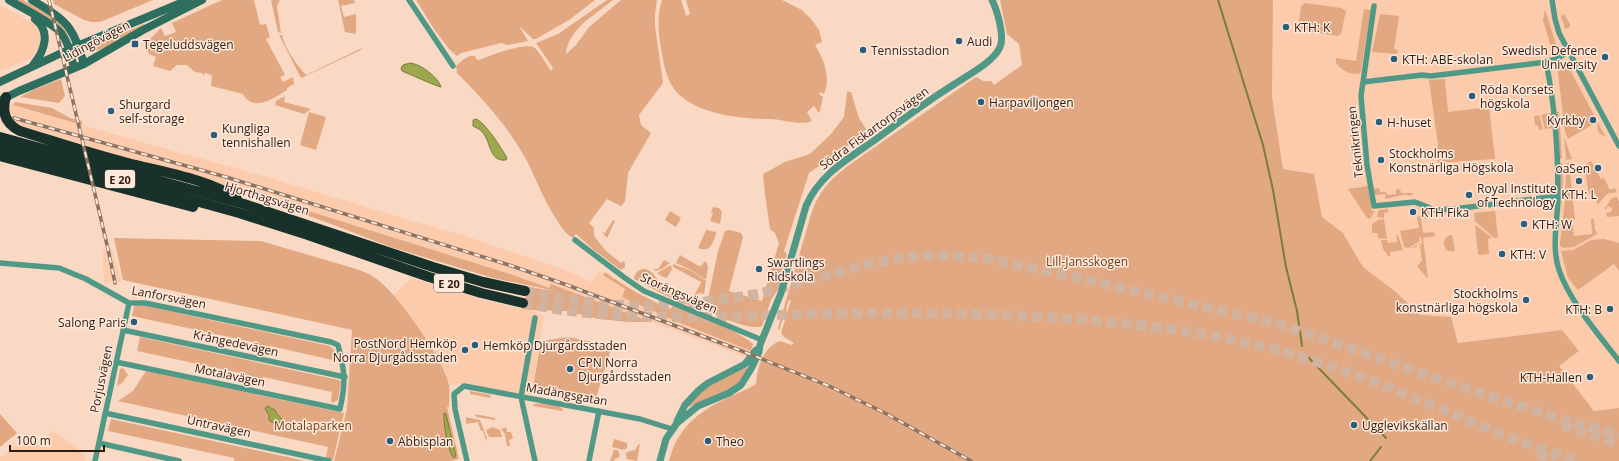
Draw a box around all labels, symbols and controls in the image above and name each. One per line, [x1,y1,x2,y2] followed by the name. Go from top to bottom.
[59,16,133,66] street label: Lidingövägen
[1294,19,1331,36] place label: KTH: K
[1281,22,1291,32] marker: KTH: K
[967,33,992,50] place label: Audi
[143,36,234,53] place label: Tegeluddsvägen
[954,36,964,46] marker: Audi
[130,39,140,49] marker: Tegeluddsvägen
[871,42,949,59] place label: Tennisstadion
[1502,42,1598,73] place label: Swedish Defence University
[858,45,868,55] marker: Tennisstadion
[1402,51,1493,68] place label: KTH: ABE-skolan
[1600,52,1610,62] marker: Swedish Defence University
[1389,54,1399,64] marker: KTH: ABE-skolan
[1480,81,1554,112] place label: Röda Korsets högskola
[816,83,932,173] street label: Södra Fiskartorpsvägen
[1467,91,1477,101] marker: Röda Korsets högskola
[989,94,1074,111] place label: Harpaviljongen
[119,96,185,127] place label: Shurgard self-storage
[976,97,986,107] marker: Harpaviljongen
[1343,105,1367,179] street label: Teknikringen
[106,106,116,116] marker: Shurgard self-storage
[1547,112,1586,129] place label: Kyrkby
[1387,114,1431,131] place label: H-huset
[1588,115,1598,125] marker: Kyrkby
[1374,117,1384,127] marker: H-huset
[222,120,291,151] place label: Kungliga tennishallen
[209,130,219,140] marker: Kungliga tennishallen
[1389,145,1514,176] place label: Stockholms Konstnärliga Högskola
[1376,155,1386,165] marker: Stockholms Konstnärliga Högskola
[1555,160,1590,177] place label: oaSen
[1593,163,1603,173] marker: oaSen
[105,170,135,188] road number: E 20
[1574,176,1584,186] marker: KTH: L
[223,177,311,219] street label: Hjorthagsvägen
[1477,180,1557,211] place label: Royal Institute of Technology
[1561,186,1597,203] place label: KTH: L
[1464,190,1474,200] marker: Royal Institute of Technology
[1421,204,1469,221] place label: KTH Fika
[1408,207,1418,217] marker: KTH Fika
[1532,216,1572,233] place label: KTH: W
[1519,219,1529,229] marker: KTH: W
[1510,246,1547,263] place label: KTH: V
[1497,249,1507,259] marker: KTH: V
[1046,253,1128,270] park label: Lill-Jansskogen
[767,254,825,285] place label: Swartlings Ridskola
[754,264,764,274] marker: Swartlings Ridskola
[638,268,720,318] street label: Storängsvägen
[434,274,464,292] road number: E 20
[130,281,208,313] street label: Lanforsvägen
[1396,285,1518,316] place label: Stockholms konstnärliga högskola
[1521,295,1531,305] marker: Stockholms konstnärliga högskola
[1565,301,1602,318] place label: KTH: B
[1605,304,1615,314] marker: KTH: B
[58,314,126,331] place label: Salong Paris
[129,317,139,327] marker: Salong Paris
[192,326,280,360] street label: Krångedevägen
[333,335,457,366] place label: PostNord Hemköp Norra Djurgådsstaden
[483,337,627,354] place label: Hemköp Djurgårdsstaden
[470,340,480,350] marker: Hemköp Djurgårdsstaden
[86,344,116,414] street label: Porjusvägen
[460,345,470,355] marker: PostNord Hemköp Norra Djurgådsstaden
[578,354,671,385] place label: CPN Norra Djurgårdsstaden
[193,359,267,391] street label: Motalavägen
[565,364,575,374] marker: CPN Norra Djurgårdsstaden
[1520,369,1582,386] place label: KTH-Hallen
[1585,372,1595,382] marker: KTH-Hallen
[525,378,609,410] street label: Madängsgatan
[185,411,253,441] street label: Untravägen
[274,417,352,434] park label: Motalaparken
[1362,417,1448,434] place label: Ugglevikskällan
[1349,420,1359,430] marker: Ugglevikskällan
[10,427,104,453] scale bar
[16,432,51,449] text: 100 m
[398,433,453,450] place label: Abbisplan
[716,433,744,450] place label: Theo
[385,436,395,446] marker: Abbisplan
[703,436,713,446] marker: Theo

